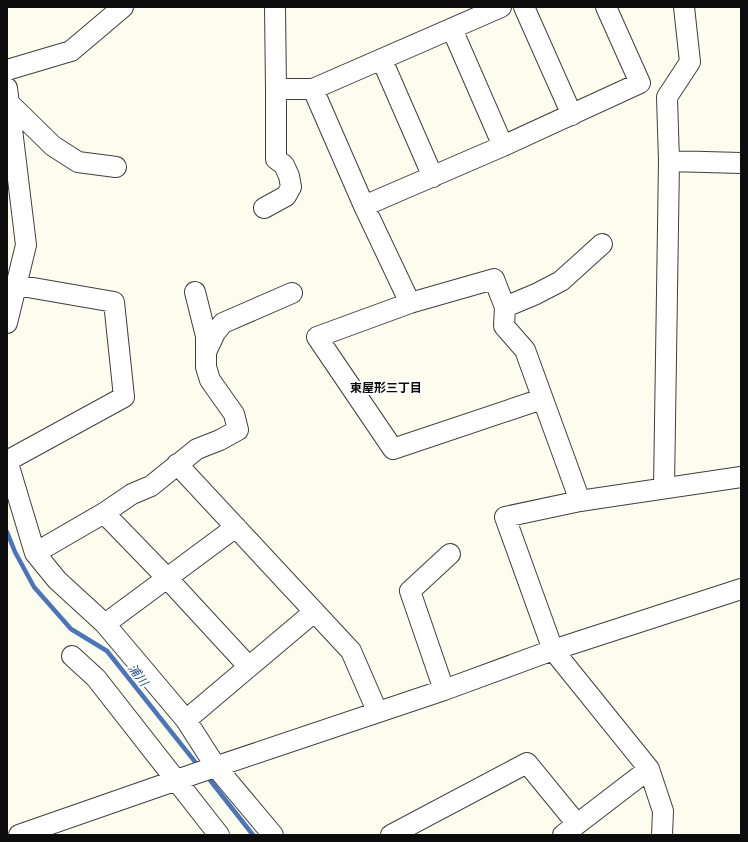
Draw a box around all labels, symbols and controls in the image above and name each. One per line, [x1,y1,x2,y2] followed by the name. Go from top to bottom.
[350,378,422,396] district label: 東屋形三丁目
[124,659,154,691] water label: 浦川

